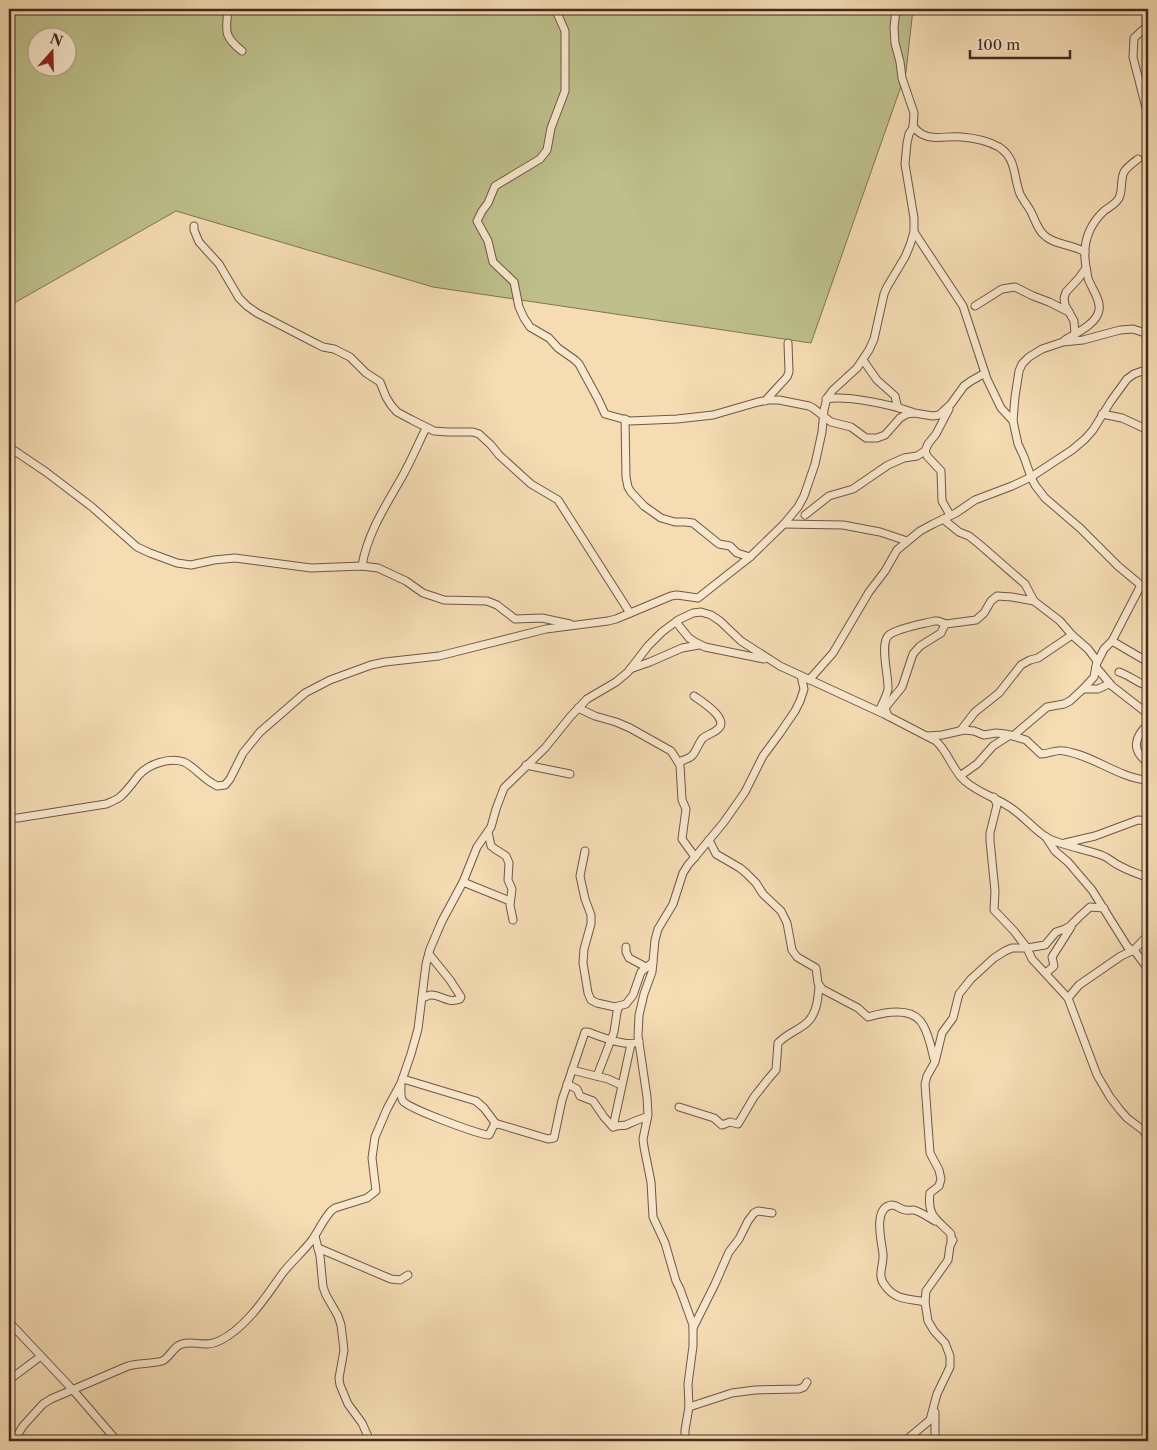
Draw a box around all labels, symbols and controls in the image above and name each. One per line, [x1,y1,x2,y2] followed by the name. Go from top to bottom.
[28,28,78,78] north arrow
[970,28,1070,60] scale bar
[48,29,65,50] text: N
[977,35,1020,54] text: 100 m

